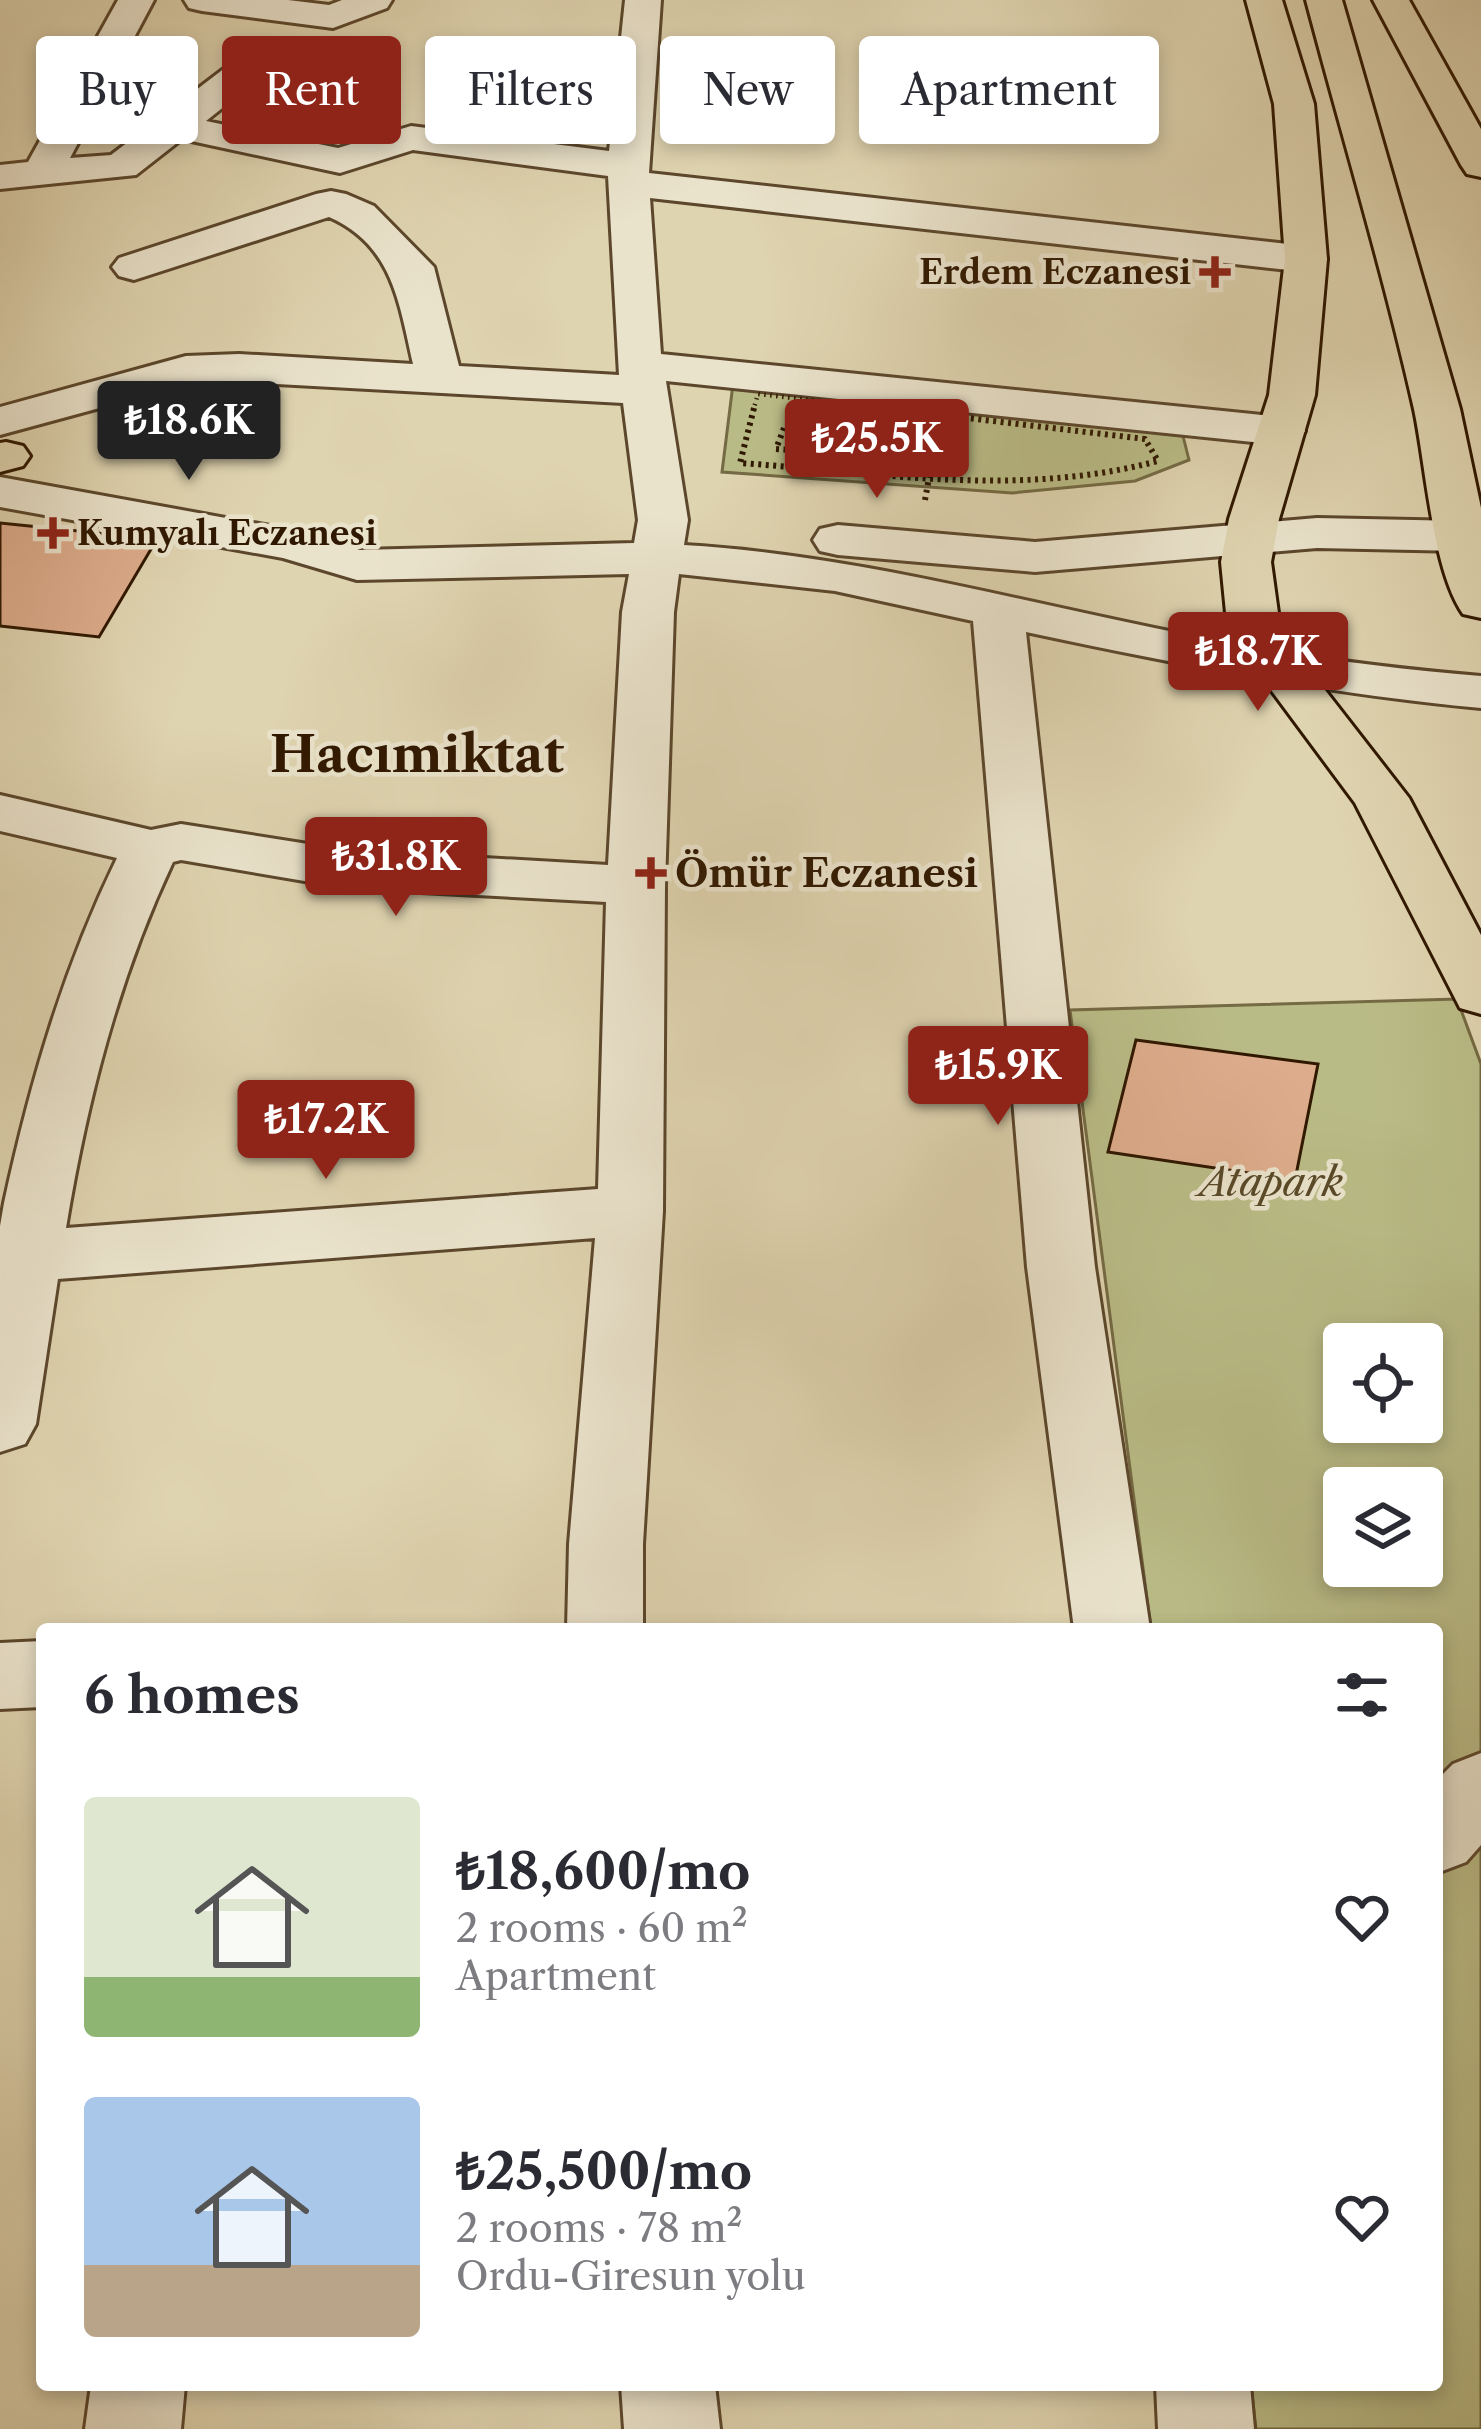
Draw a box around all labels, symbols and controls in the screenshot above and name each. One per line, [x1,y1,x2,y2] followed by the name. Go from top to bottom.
[36,36,198,144] chip: Buy
[222,36,401,144] chip: Rent
[425,36,636,144] chip: Filters
[660,36,835,144] chip: New
[859,36,1159,144] chip: Apartment
[919,252,1191,293] place label: Erdem Eczanesi
[1202,259,1228,285] marker: Erdem Eczanesi
[91,381,287,483] pin: ₺18.6K
[124,396,254,444] text: ₺18.6K
[779,399,975,501] pin: ₺25.5K
[812,414,942,462] text: ₺25.5K
[77,513,377,554] place label: Kumyalı Eczanesi
[40,520,66,546] marker: Kumyalı Eczanesi
[1160,612,1356,714] pin: ₺18.7K
[1195,627,1321,675] text: ₺18.7K
[270,723,565,785] district label: Hacımiktat
[298,817,494,919] pin: ₺31.8K
[332,832,460,880] text: ₺31.8K
[675,849,978,897] place label: Ömür Eczanesi
[638,860,664,886] marker: Ömür Eczanesi
[900,1026,1096,1128] pin: ₺15.9K
[935,1041,1061,1089] text: ₺15.9K
[228,1080,424,1182] pin: ₺17.2K
[264,1095,388,1143] text: ₺17.2K
[1194,1158,1343,1206] park label: Atapark
[1323,1323,1443,1587] map controls
[1323,1323,1443,1443] button: locate
[1323,1467,1443,1587] button: layers
[1329,1662,1395,1728] icon: filters
[84,1664,300,1726] text: 6 homes
[456,1840,750,1902] text: ₺18,600/mo
[180,1845,324,1989] icon: home
[1329,1884,1395,1950] icon: heart
[456,1904,748,1952] text: 2 rooms · 60 m²
[456,1952,656,2000] text: Apartment
[456,2140,752,2202] text: ₺25,500/mo
[180,2145,324,2289] icon: home
[1329,2184,1395,2250] icon: heart
[456,2204,743,2252] text: 2 rooms · 78 m²
[456,2252,806,2300] text: Ordu-Giresun yolu

